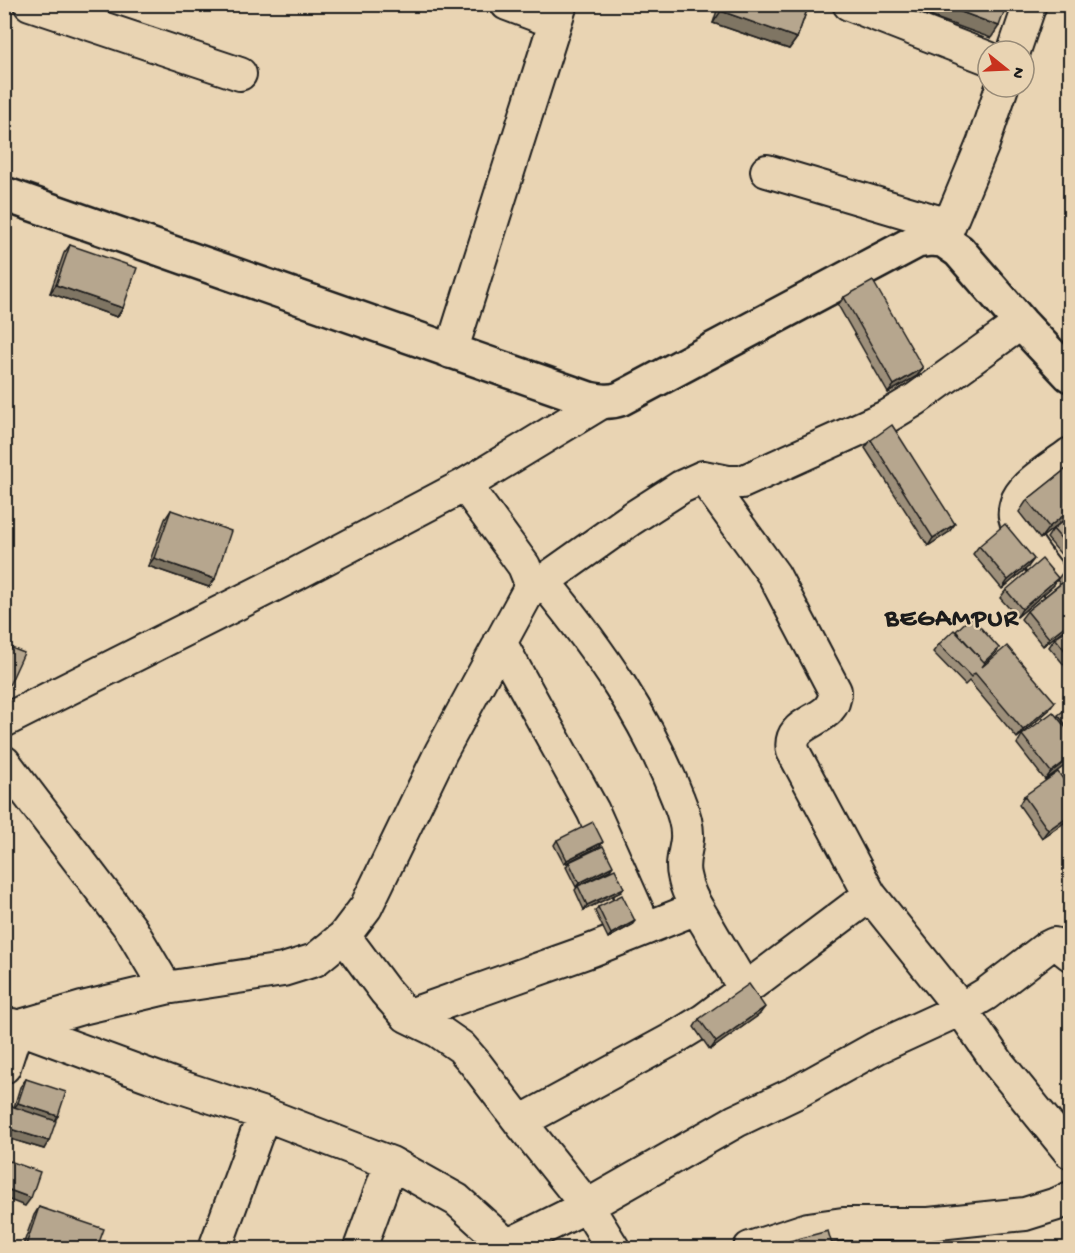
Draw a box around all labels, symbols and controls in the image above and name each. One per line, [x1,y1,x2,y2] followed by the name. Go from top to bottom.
[976,39,1036,99] north arrow
[1006,65,1028,81] text: N
[884,605,1019,636] district label: BEGAMPUR

